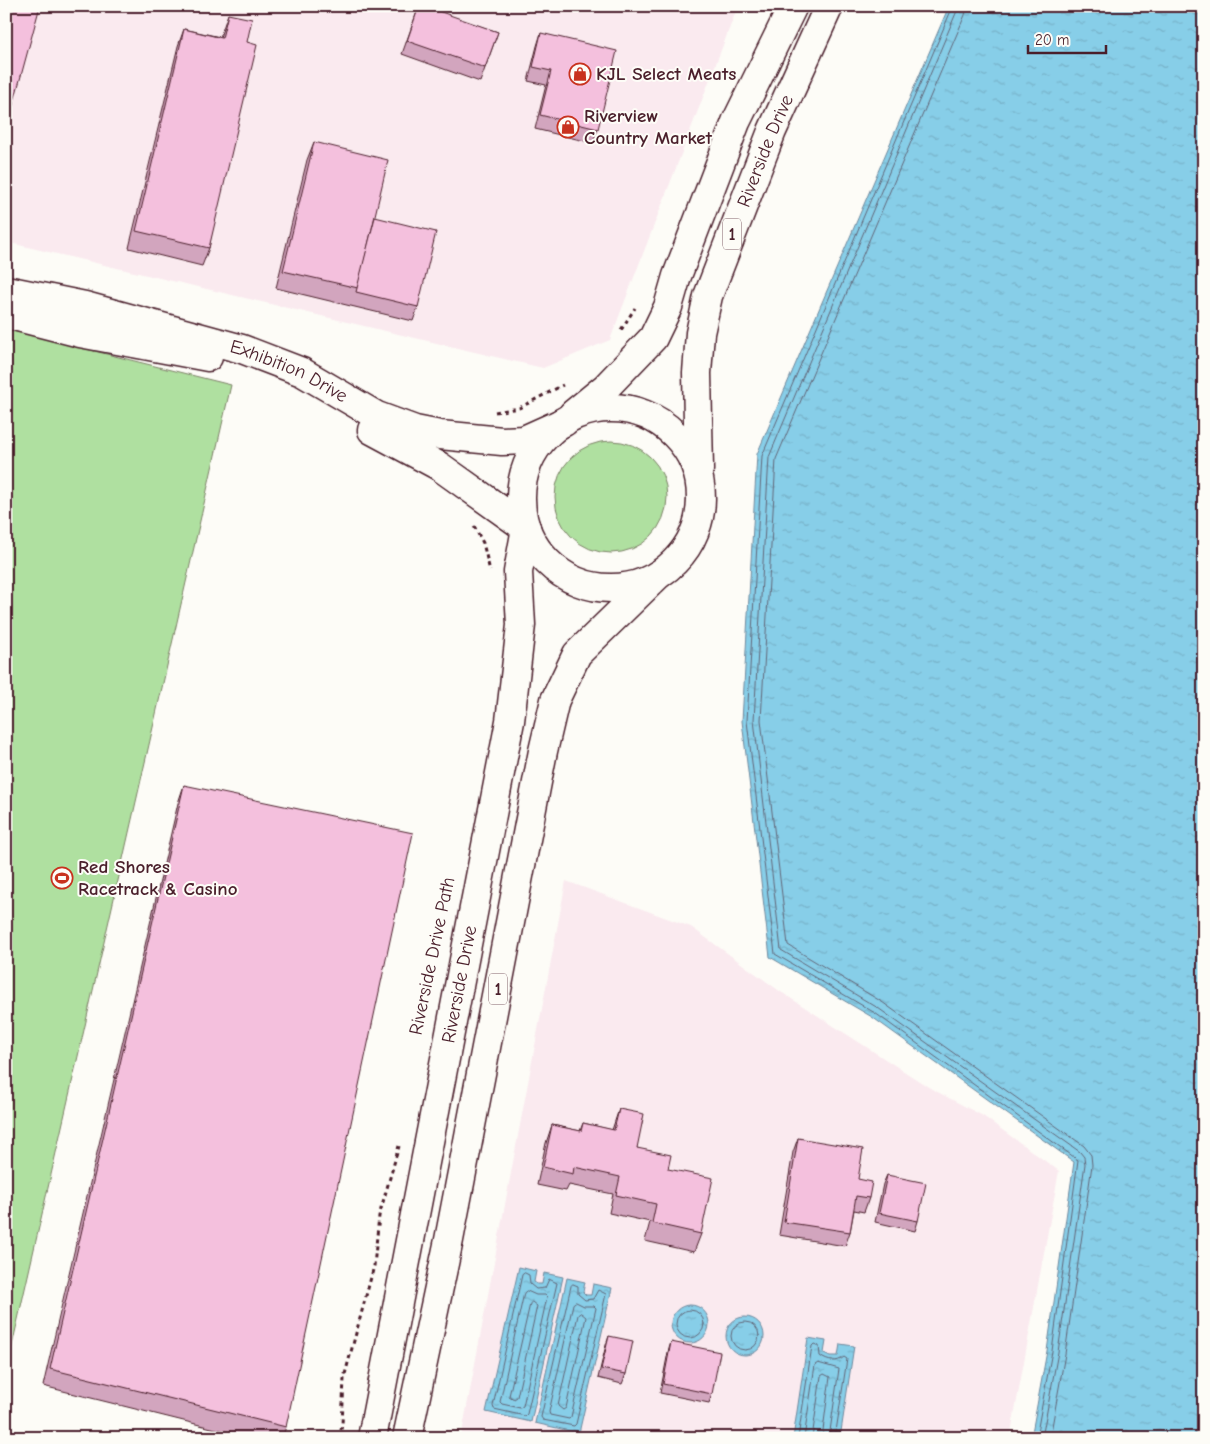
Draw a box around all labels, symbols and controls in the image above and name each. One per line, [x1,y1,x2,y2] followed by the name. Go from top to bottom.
[1028,22,1105,54] scale bar
[1035,31,1069,49] text: 20 m
[568,62,592,86] shop icon: KJL Select Meats
[596,63,736,85] place label: KJL Select Meats
[733,91,798,210] street label: Riverside Drive
[584,105,713,149] place label: Riverview Country Market
[556,115,580,139] shop icon: Riverview Country Market
[723,218,741,250] road number: 1
[228,335,351,407] street label: Exhibition Drive
[78,856,238,900] place label: Red Shores Racetrack & Casino
[50,866,74,890] sports icon: Red Shores Racetrack & Casino
[404,875,460,1037] street label: Riverside Drive Path
[438,923,484,1045] street label: Riverside Drive
[489,974,507,1004] road number: 1

